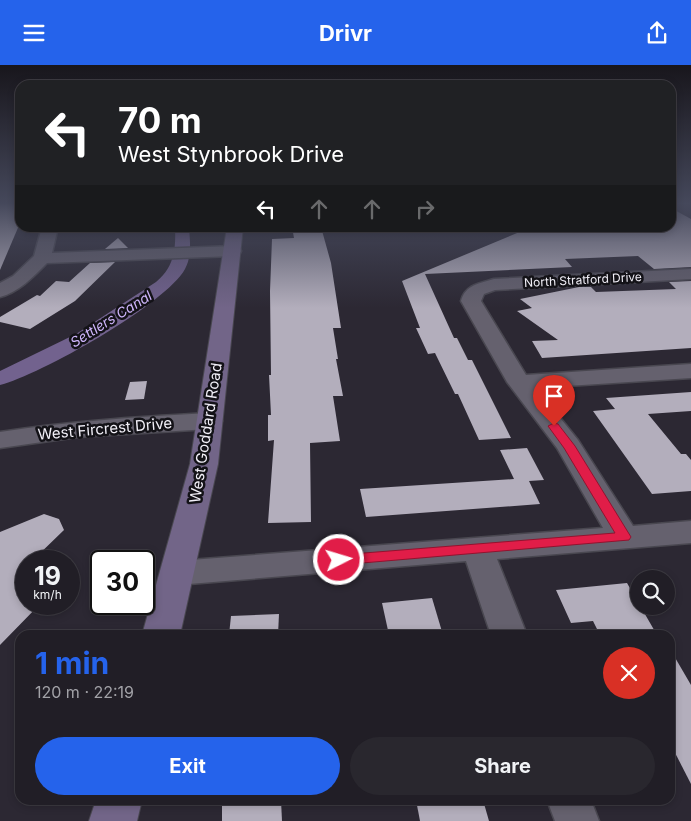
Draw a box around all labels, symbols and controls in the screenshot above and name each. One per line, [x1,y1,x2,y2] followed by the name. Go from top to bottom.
[20,19,48,47] icon: menu
[643,19,671,47] icon: share
[319,20,372,46] text: Drivr
[118,99,202,141] text: 70 m
[35,100,100,165] icon: left
[118,141,344,167] text: West Stynbrook Drive
[252,195,280,223] icon: left
[305,195,333,223] icon: ahead
[358,195,386,223] icon: ahead
[411,195,439,223] icon: right
[524,269,642,290] street label: North Stratford Drive
[67,286,155,350] water label: Settlers Canal
[185,361,226,504] street label: West Goddard Road
[533,375,575,426] pin
[540,382,568,410] icon: arrive
[37,413,173,444] street label: West Fircrest Drive
[312,533,364,585] position arrow
[90,550,155,615] speed limit sign: 30
[34,561,61,591] text: 19
[630,570,675,615] map controls
[630,570,675,615] button: search
[33,587,62,602] text: km/h
[35,645,109,681] text: 1 min
[603,647,655,699] button: close
[35,682,134,702] text: 120 m · 22:19
[35,737,340,795] button: Exit
[350,737,655,795] button: Share

